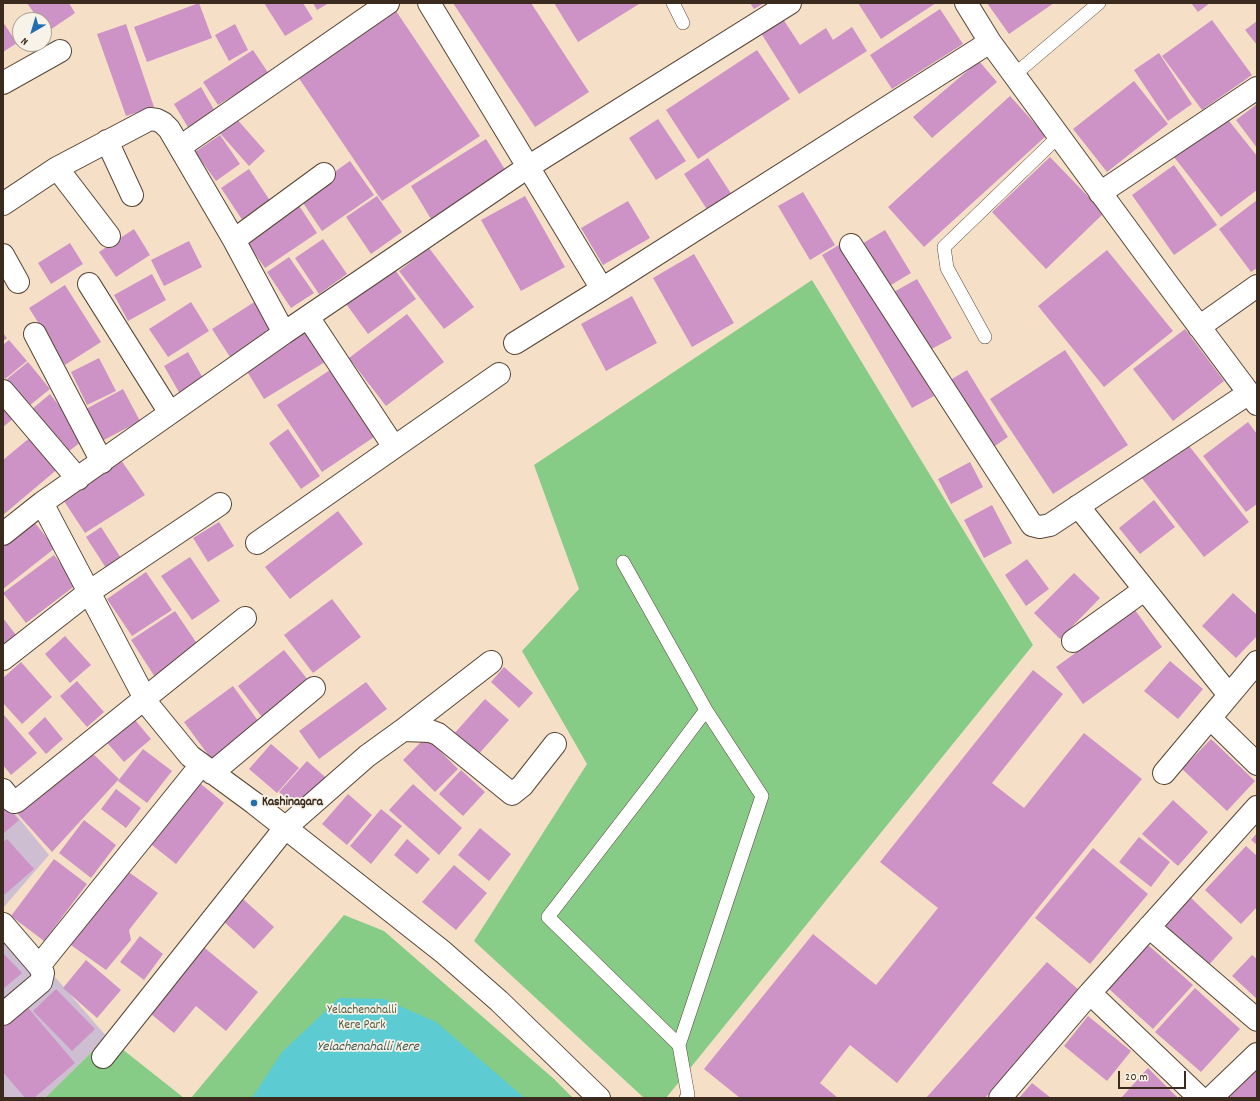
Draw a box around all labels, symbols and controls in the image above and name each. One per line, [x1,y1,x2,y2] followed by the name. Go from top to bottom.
[12,12,52,52] north arrow
[18,33,32,49] text: N
[262,795,323,811] place label: Kashinagara
[249,798,259,808] marker: Kashinagara
[327,1003,397,1034] park label: Yelachenahalli Kere Park
[317,1040,419,1056] water label: Yelachenahalli Kere
[1120,1063,1188,1089] scale bar
[1125,1069,1148,1086] text: 20 m

